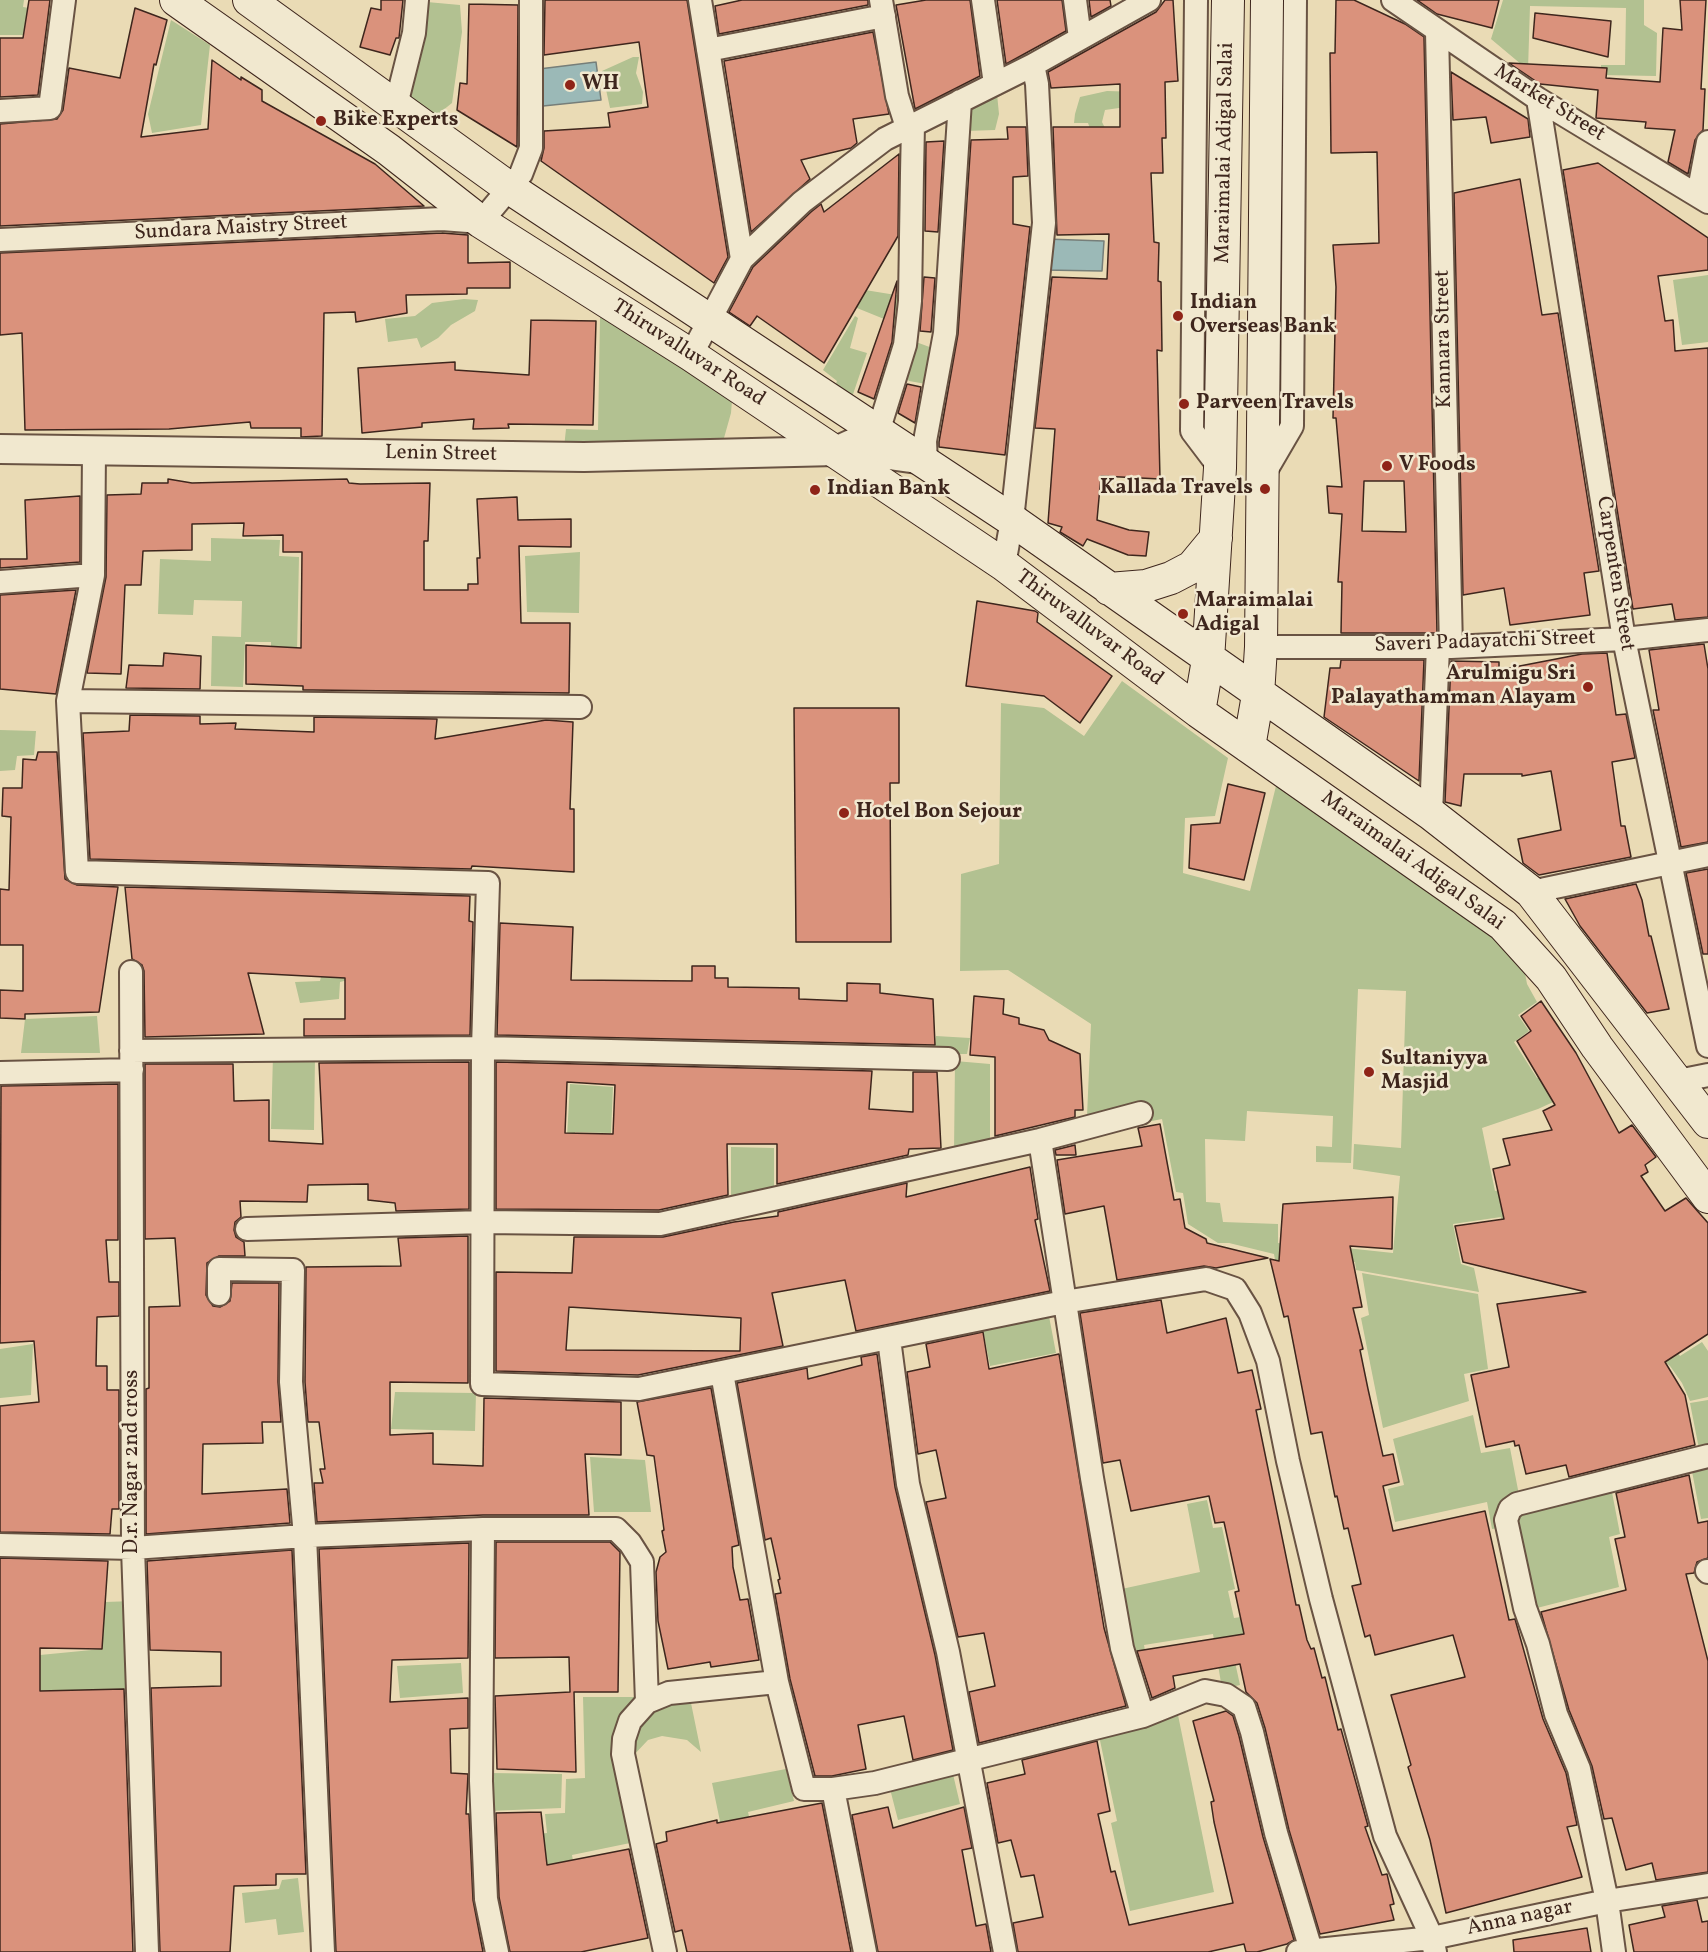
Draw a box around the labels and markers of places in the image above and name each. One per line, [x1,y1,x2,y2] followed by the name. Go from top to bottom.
[582,72,619,98] place label: WH
[563,78,577,92] marker: WH
[333,108,458,134] place label: Bike Experts
[314,114,328,128] marker: Bike Experts
[1190,291,1336,341] place label: Indian Overseas Bank
[1171,309,1185,323] marker: Indian Overseas Bank
[1196,391,1354,417] place label: Parveen Travels
[1177,397,1191,411] marker: Parveen Travels
[1399,453,1476,479] place label: V Foods
[1380,459,1394,473] marker: V Foods
[1100,476,1253,502] place label: Kallada Travels
[827,477,950,503] place label: Indian Bank
[1258,482,1272,496] marker: Kallada Travels
[808,483,822,497] marker: Indian Bank
[1195,589,1313,639] place label: Maraimalai Adigal
[1176,607,1190,621] marker: Maraimalai Adigal
[1331,662,1576,712] place label: Arulmigu Sri Palayathamman Alayam
[1581,680,1595,694] marker: Arulmigu Sri Palayathamman Alayam
[856,800,1022,826] place label: Hotel Bon Sejour
[837,806,851,820] marker: Hotel Bon Sejour
[1381,1047,1488,1097] place label: Sultaniyya Masjid
[1362,1065,1376,1079] marker: Sultaniyya Masjid

